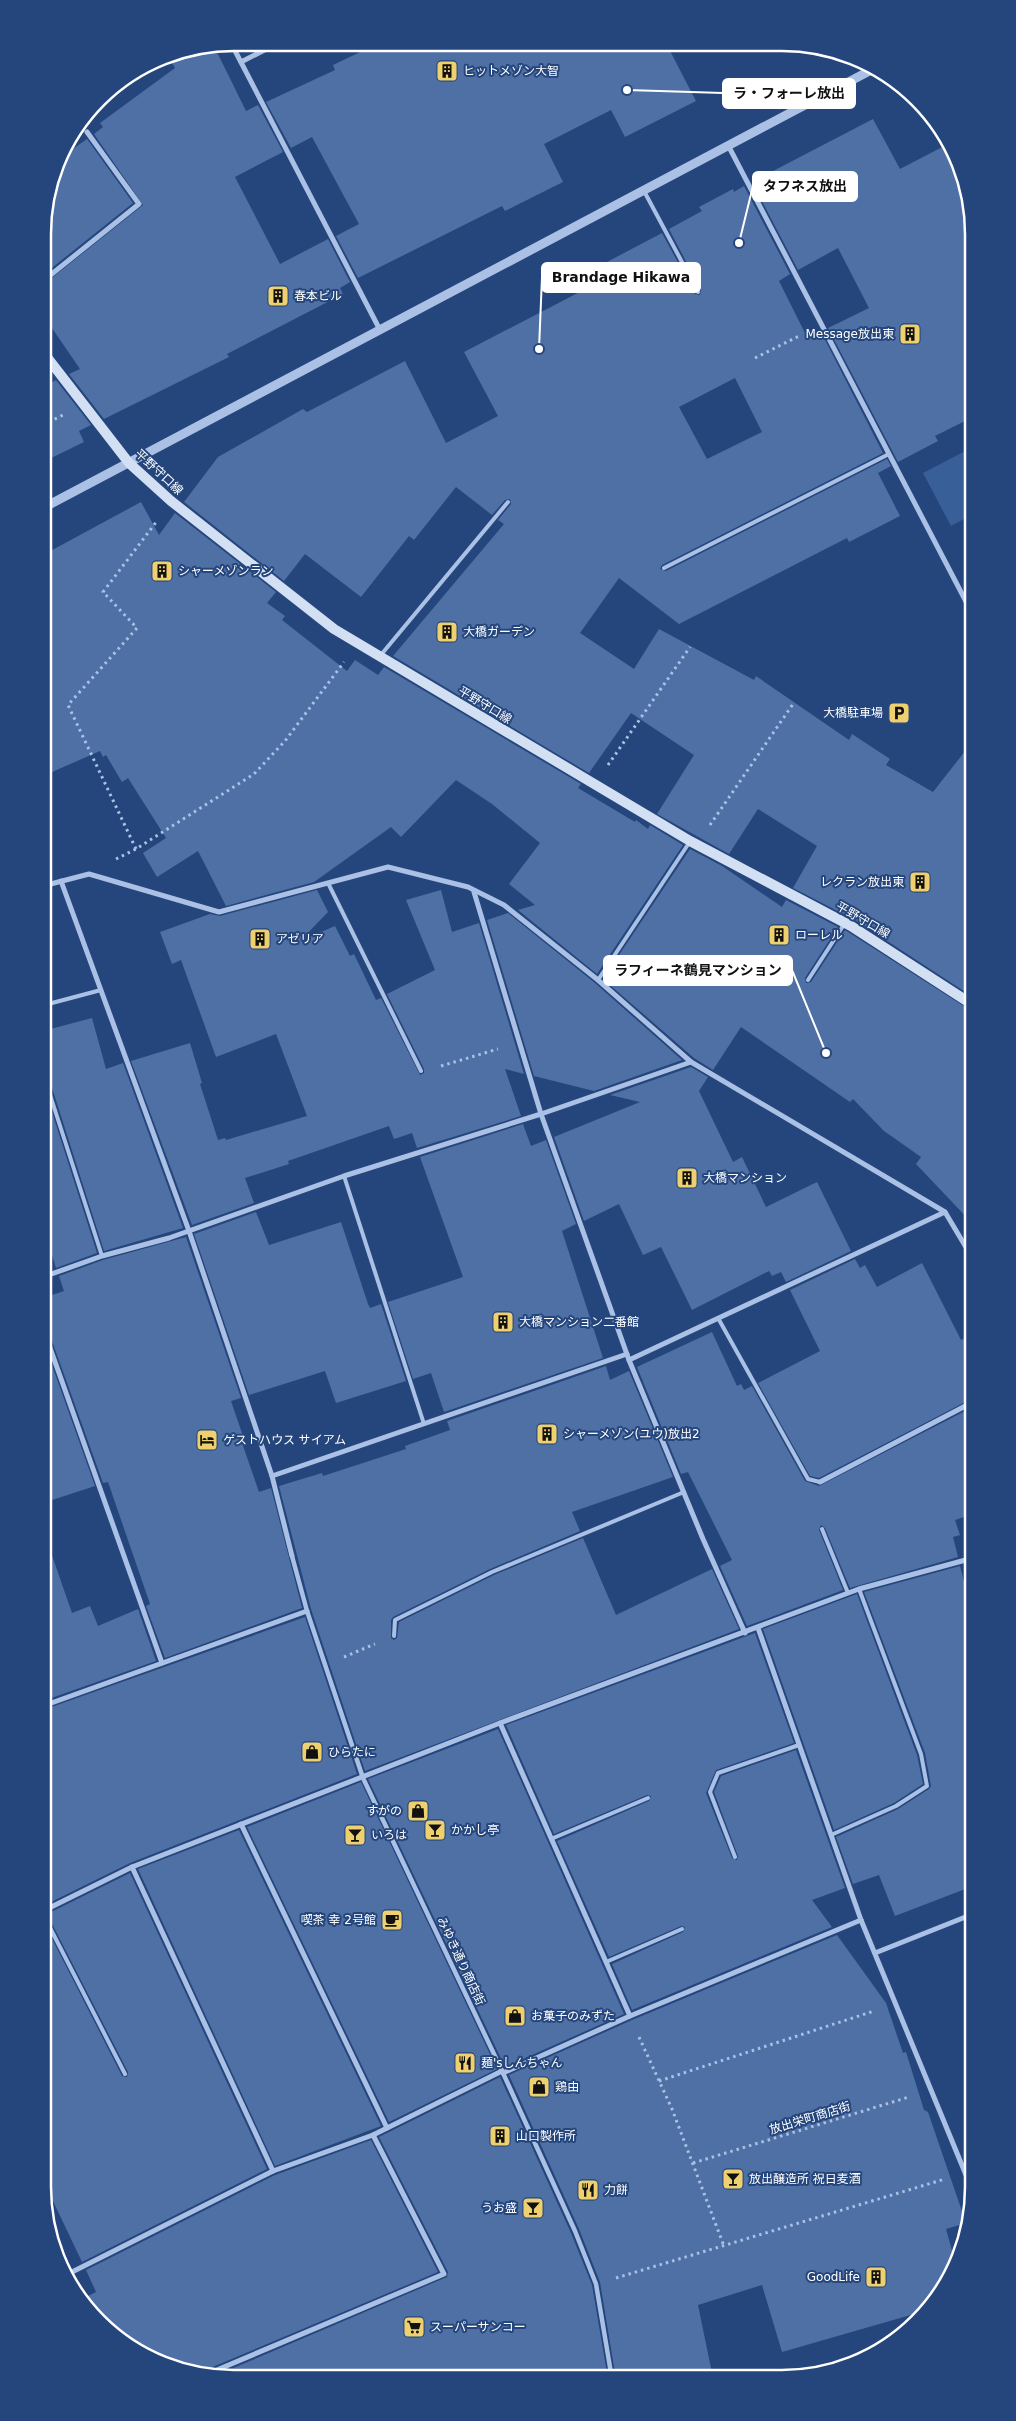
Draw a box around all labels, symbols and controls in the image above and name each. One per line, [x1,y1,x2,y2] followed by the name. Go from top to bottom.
[435,59,459,83] building icon: ヒットメゾン大智
[463,64,559,78] place label: ヒットメゾン大智
[723,79,855,108] callout: ラ・フォーレ放出
[733,85,845,101] text: ラ・フォーレ放出
[753,172,857,201] callout: タフネス放出
[763,178,847,194] text: タフネス放出
[542,263,700,292] callout: Brandage Hikawa
[552,269,690,285] text: Brandage Hikawa
[266,284,290,308] building icon: 春本ビル
[294,289,342,303] place label: 春本ビル
[898,322,922,346] building icon: Message放出東
[805,327,894,341] place label: Message放出東
[132,446,186,498] street label: 平野守口線
[150,559,174,583] building icon: シャーメゾンラン
[178,564,274,578] place label: シャーメゾンラン
[435,620,459,644] building icon: 大橋ガーデン
[463,625,535,639] place label: 大橋ガーデン
[456,684,514,726] street label: 平野守口線
[887,701,911,725] parking icon: 大橋駐車場
[823,706,883,720] place label: 大橋駐車場
[908,870,932,894] building icon: レクラン放出東
[820,875,904,889] place label: レクラン放出東
[834,899,892,941] street label: 平野守口線
[767,923,791,947] building icon: ローレル
[248,927,272,951] building icon: アゼリア
[795,928,843,942] place label: ローレル
[276,932,324,946] place label: アゼリア
[604,956,792,985] callout: ラフィーネ鶴見マンション
[614,962,782,978] text: ラフィーネ鶴見マンション
[675,1166,699,1190] building icon: 大橋マンション
[703,1171,787,1185] place label: 大橋マンション
[491,1310,515,1334] building icon: 大橋マンション二番館
[519,1315,639,1329] place label: 大橋マンション二番館
[535,1422,559,1446] building icon: シャーメゾン(ユウ)放出2
[563,1427,700,1441] place label: シャーメゾン(ユウ)放出2
[195,1428,219,1452] hotel icon: ゲストハウス サイアム
[223,1433,346,1447] place label: ゲストハウス サイアム
[300,1740,324,1764] shop icon: ひらたに
[328,1745,376,1759] place label: ひらたに
[406,1799,430,1823] shop icon: すがの
[366,1804,402,1818] place label: すがの
[423,1818,447,1842] bar icon: かかし亭
[343,1823,367,1847] bar icon: いろは
[451,1823,499,1837] place label: かかし亭
[371,1828,407,1842] place label: いろは
[380,1908,404,1932] cafe icon: 喫茶 幸 2号館
[301,1913,376,1927] place label: 喫茶 幸 2号館
[434,1915,488,2007] street label: みゆき通り商店街
[503,2004,527,2028] shop icon: お菓子のみずた
[531,2009,615,2023] place label: お菓子のみずた
[453,2051,477,2075] restaurant icon: 麺'sしんちゃん
[481,2056,563,2070] place label: 麺'sしんちゃん
[527,2075,551,2099] shop icon: 鶏由
[555,2080,579,2094] place label: 鶏由
[768,2099,852,2137] street label: 放出栄町商店街
[488,2124,512,2148] building icon: 山口製作所
[516,2129,576,2143] place label: 山口製作所
[721,2167,745,2191] bar icon: 放出醸造所 祝日麦酒
[749,2172,861,2186] place label: 放出醸造所 祝日麦酒
[576,2178,600,2202] restaurant icon: 力餅
[604,2183,628,2197] place label: 力餅
[521,2196,545,2220] bar icon: うお盛
[481,2201,517,2215] place label: うお盛
[864,2265,888,2289] building icon: GoodLife
[807,2270,860,2284] place label: GoodLife
[402,2315,426,2339] supermarket icon: スーパーサンコー
[430,2320,526,2334] place label: スーパーサンコー

